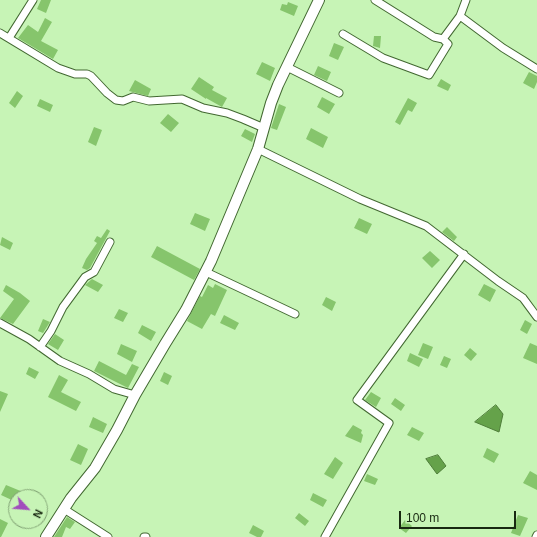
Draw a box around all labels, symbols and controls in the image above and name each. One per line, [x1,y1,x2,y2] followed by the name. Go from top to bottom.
[8,489,48,529] north arrow
[401,503,518,529] scale bar
[31,508,45,520] text: N
[406,511,439,525] text: 100 m

